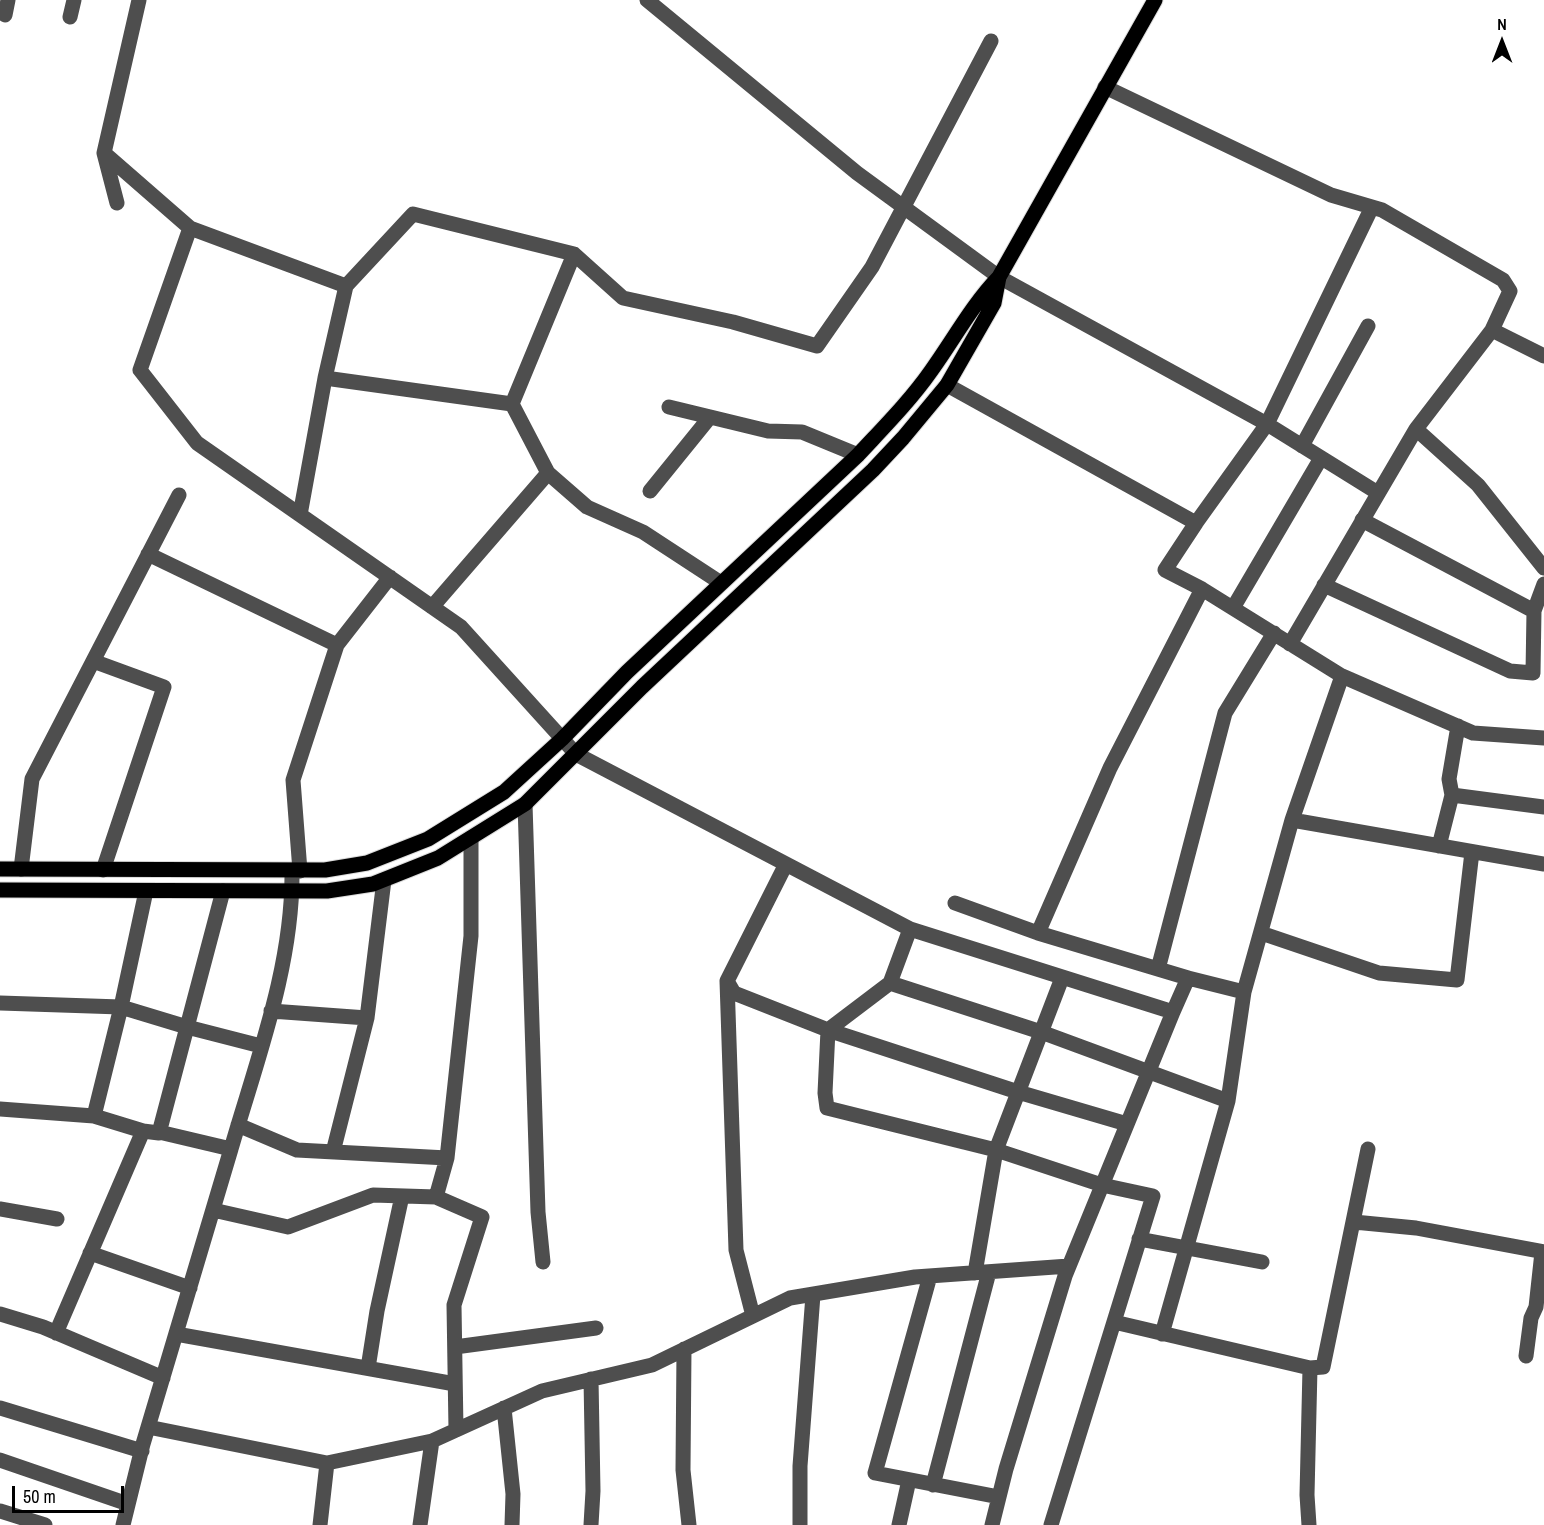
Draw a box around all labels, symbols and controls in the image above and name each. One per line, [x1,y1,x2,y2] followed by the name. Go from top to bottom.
[1472,12,1532,72] north arrow
[1497,13,1507,35] text: N
[15,1474,128,1512] scale bar
[23,1484,56,1509] text: 50 m

